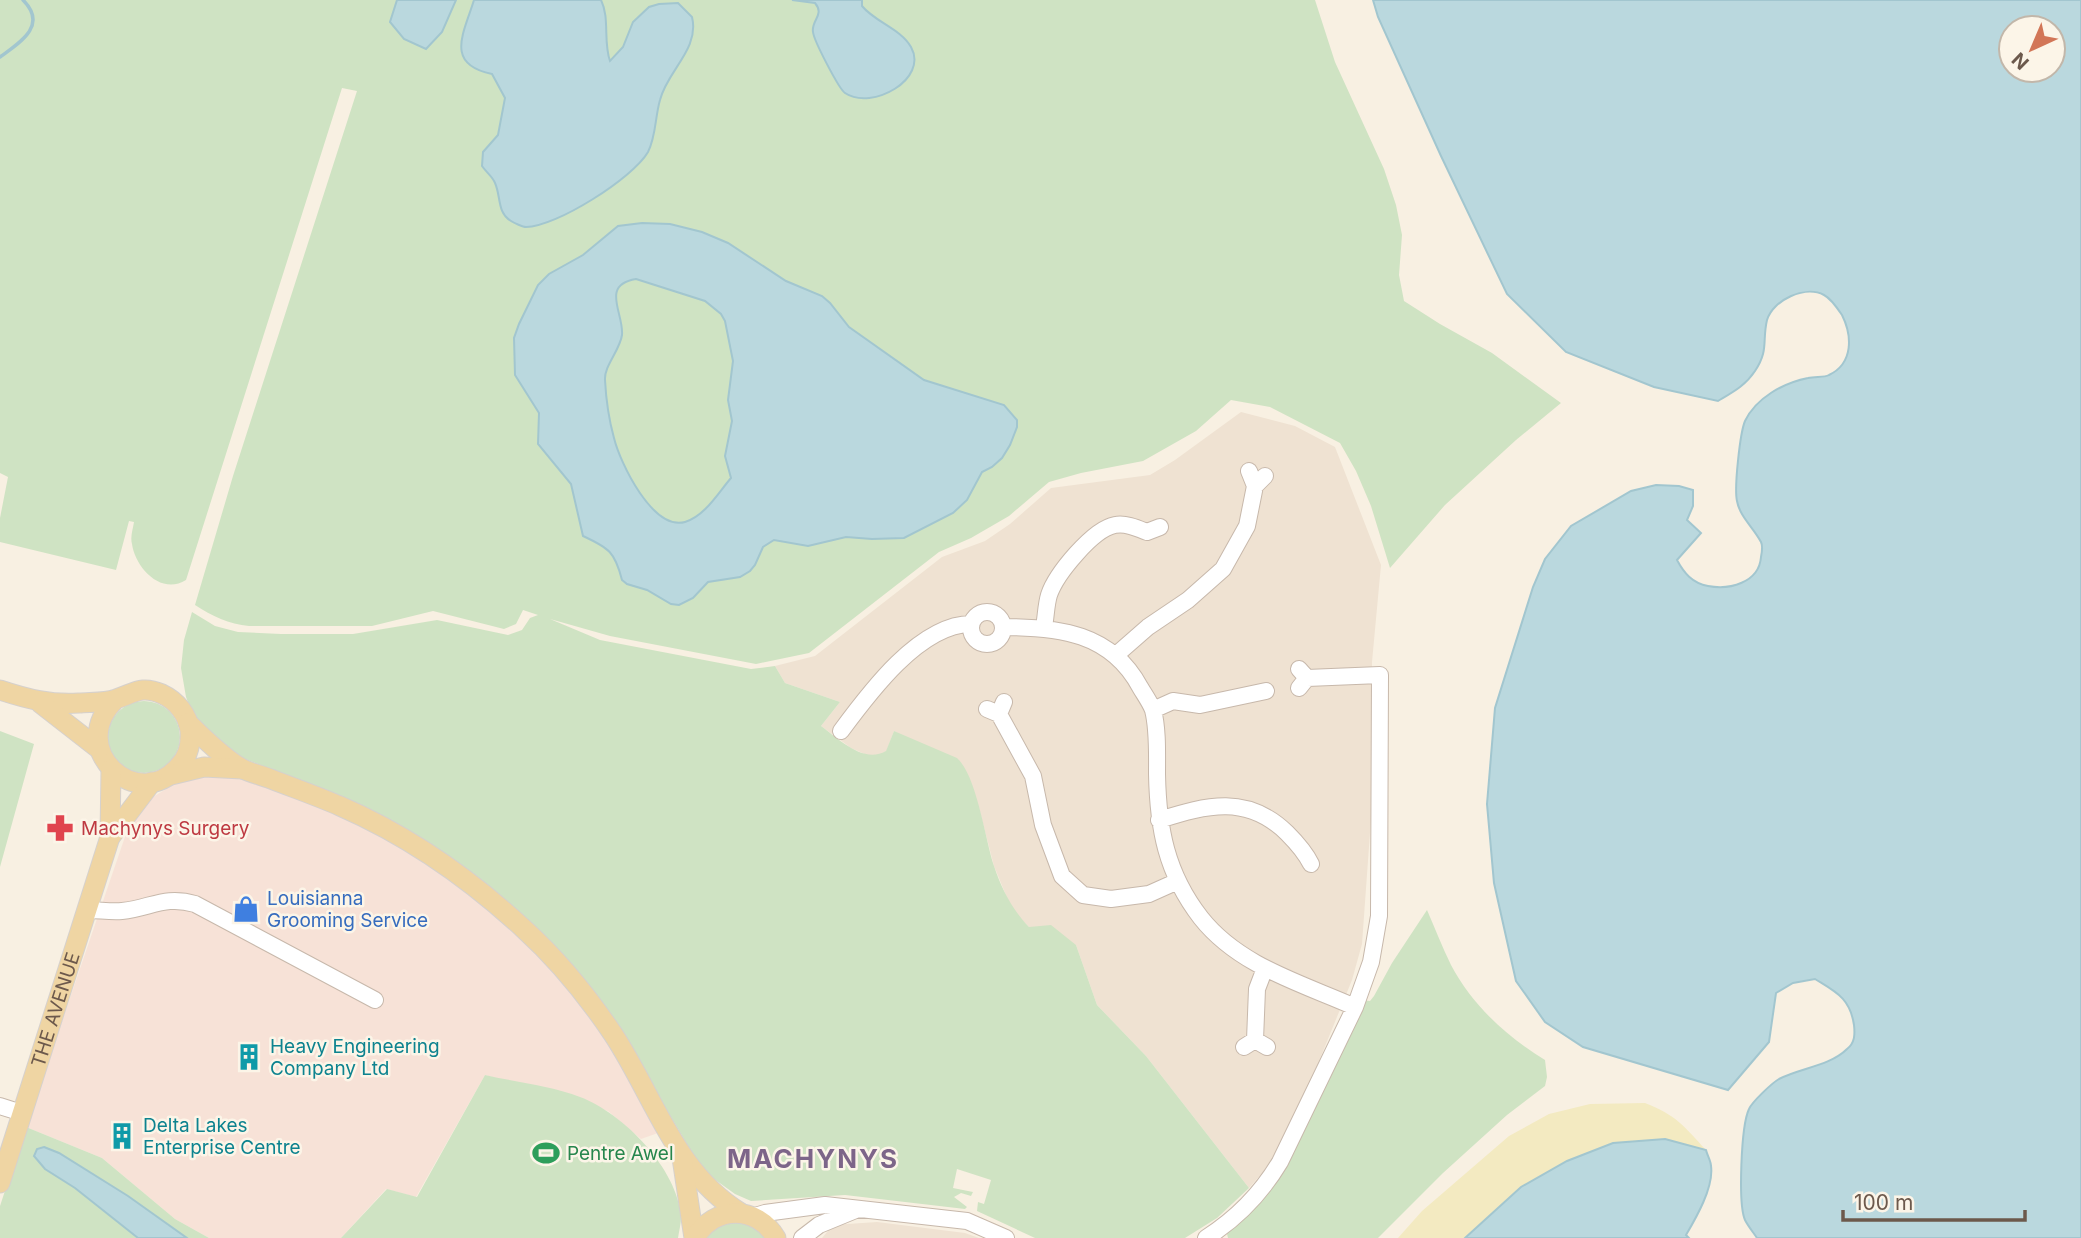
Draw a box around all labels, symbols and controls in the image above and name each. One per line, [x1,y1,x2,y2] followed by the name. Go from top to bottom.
[1997,14,2067,84] north arrow
[2007,48,2034,74] text: N
[45,813,75,843] pharmacy icon: Machynys Surgery
[81,817,250,840] place label: Machynys Surgery
[267,887,428,932] place label: Louisianna Grooming Service
[231,894,261,924] shop icon: Louisianna Grooming Service
[26,949,84,1070] street label: THE AVENUE
[270,1035,440,1080] place label: Heavy Engineering Company Ltd
[234,1042,264,1072] building icon: Heavy Engineering Company Ltd
[143,1114,301,1159] place label: Delta Lakes Enterprise Centre
[107,1121,137,1151] building icon: Delta Lakes Enterprise Centre
[531,1138,561,1168] sports icon: Pentre Awel
[567,1142,674,1165] place label: Pentre Awel
[727,1143,899,1174] district label: MACHYNYS
[1843,1178,2025,1222] scale bar
[1854,1190,1913,1215] text: 100 m

